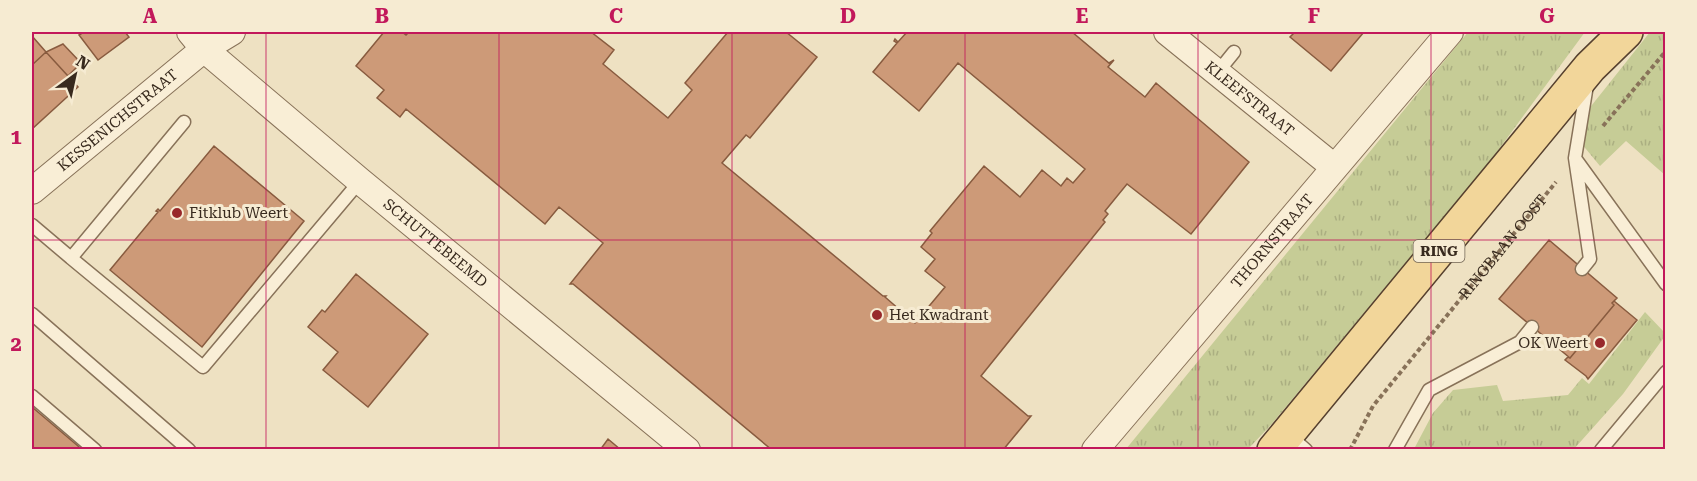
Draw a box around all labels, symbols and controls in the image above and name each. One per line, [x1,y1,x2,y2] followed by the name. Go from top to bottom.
[143,4,158,28] text: A
[375,4,389,28] text: B
[609,4,623,28] text: C
[840,4,856,28] text: D
[1076,4,1089,28] text: E
[1308,4,1320,28] text: F
[1539,4,1555,28] text: G
[45,45,105,105] north arrow
[73,52,93,74] text: N
[1201,57,1298,140] street label: KLEEFSTRAAT
[54,66,181,175] street label: KESSENICHSTRAAT
[10,125,22,149] text: 1
[1227,191,1317,292] street label: THORNSTRAAT
[1455,191,1551,303] street label: RINGBAAN OOST
[380,195,491,291] street label: SCHUTTEBEEMD
[189,204,289,222] place label: Fitklub Weert
[170,206,184,220] marker: Fitklub Weert
[1414,240,1464,262] road number: RING
[889,306,989,324] place label: Het Kwadrant
[870,308,884,322] marker: Het Kwadrant
[10,332,22,356] text: 2
[1518,334,1588,352] place label: OK Weert
[1593,336,1607,350] marker: OK Weert

